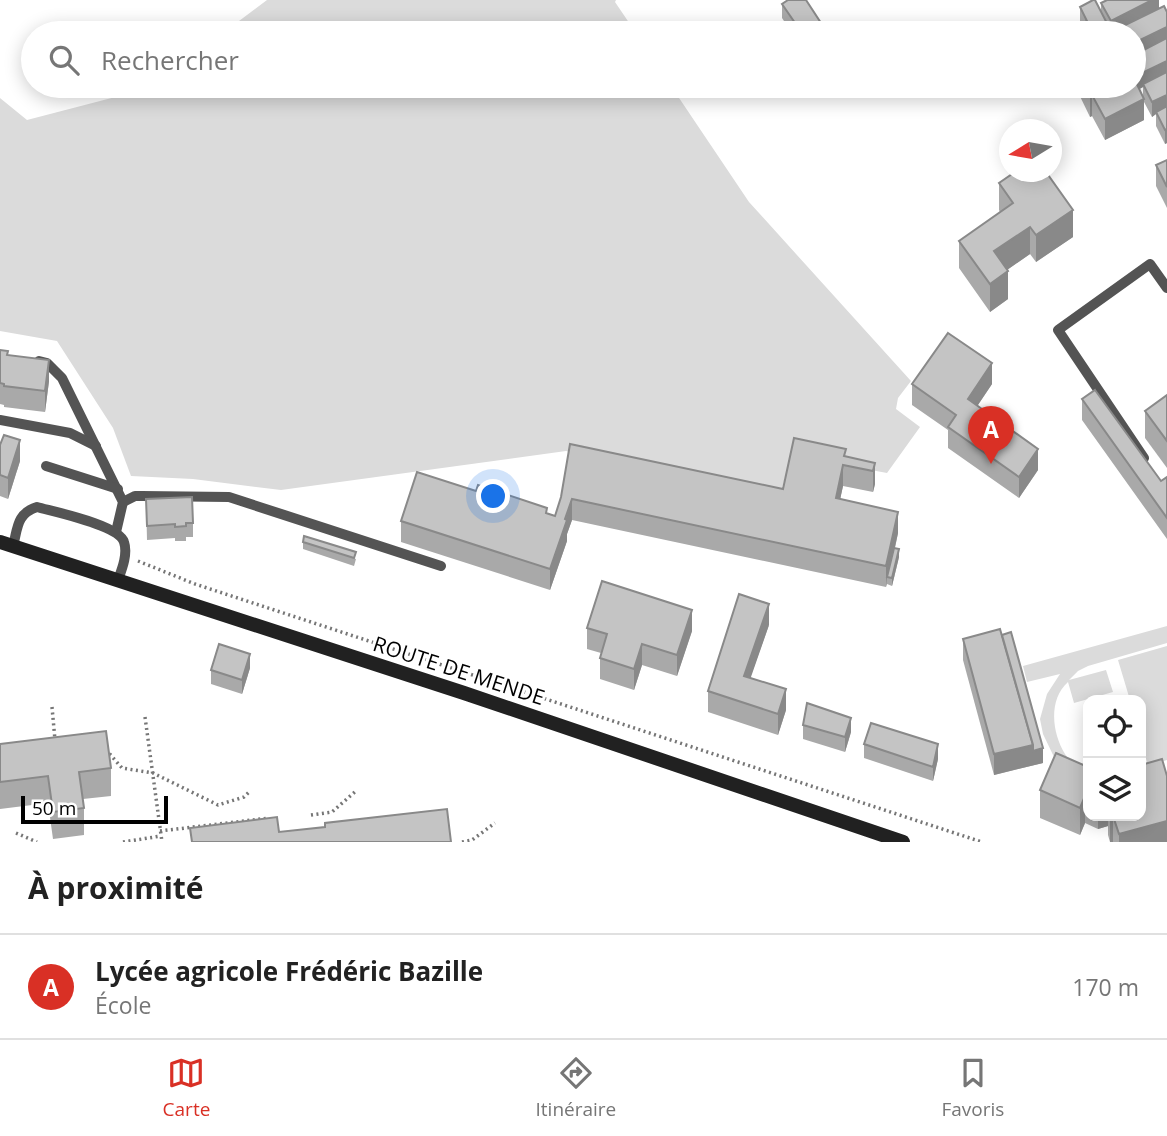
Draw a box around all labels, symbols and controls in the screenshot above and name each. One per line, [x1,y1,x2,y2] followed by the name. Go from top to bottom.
[21,21,1146,98] search box
[45,41,83,79] icon: search
[101,42,239,78] text: Rechercher
[999,119,1062,182] north arrow
[968,406,1014,464] pin: A
[476,479,510,513] your location
[370,629,548,711] street label: ROUTE DE MENDE
[1083,695,1146,821] map controls
[1083,695,1146,758] button: locate
[1083,758,1146,821] button: layers
[21,793,168,825] scale bar
[32,795,76,821] text: 50 m
[28,867,204,908] text: À proximité
[95,953,483,989] text: Lycée agricole Frédéric Bazille
[43,971,59,1003] text: A
[1072,971,1139,1003] text: 170 m
[95,989,151,1021] text: École
[163,1054,210,1122] tab: Carte
[536,1054,616,1122] tab: Itinéraire
[941,1054,1004,1122] tab: Favoris

